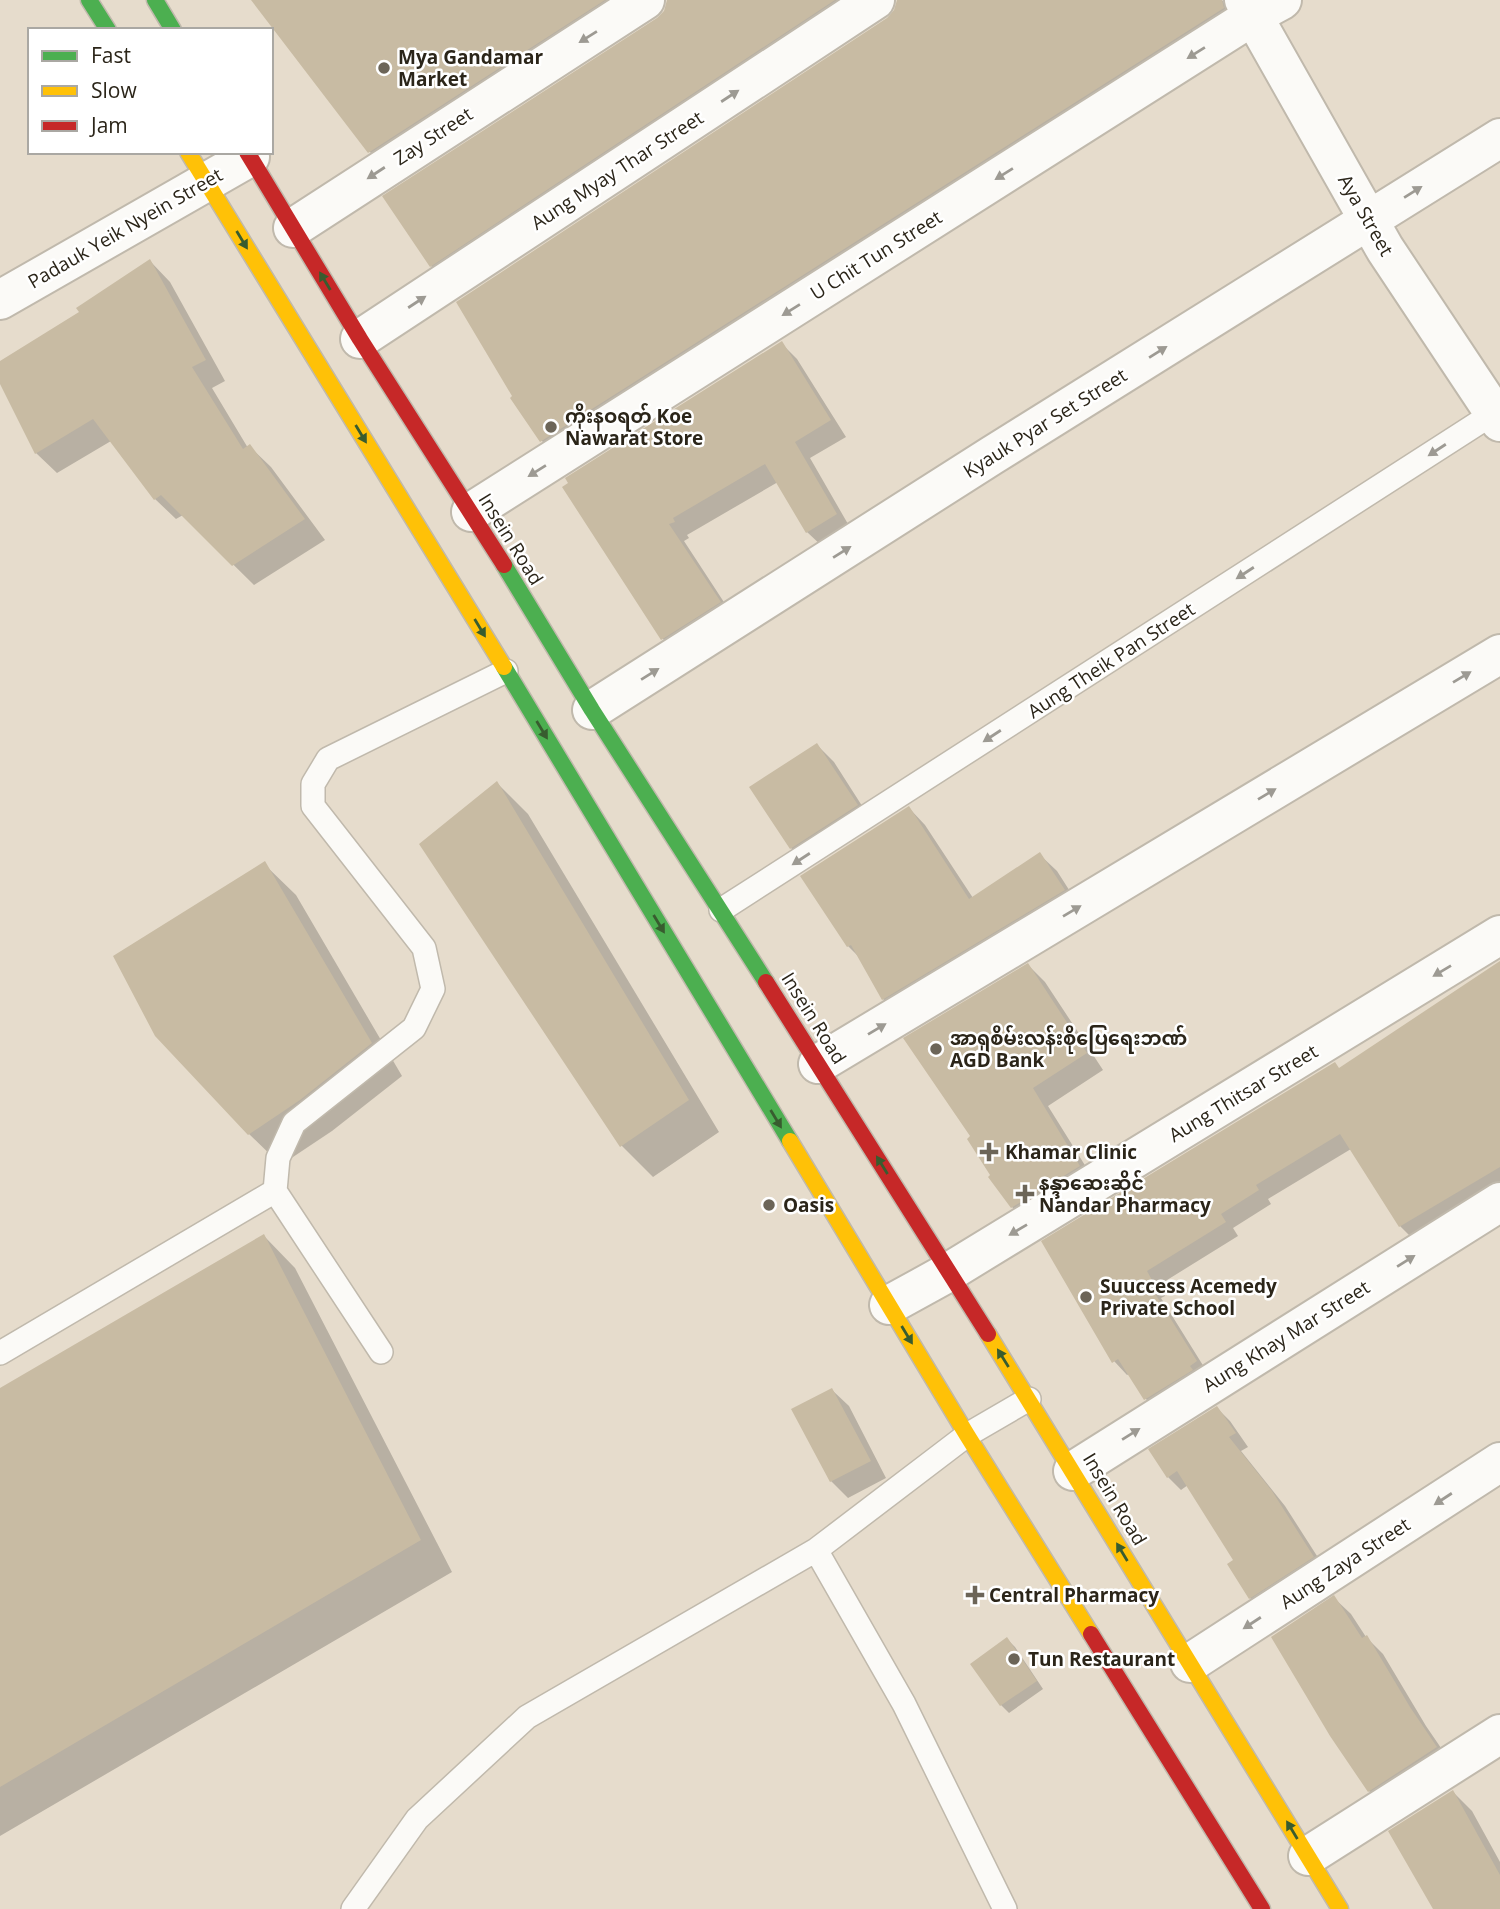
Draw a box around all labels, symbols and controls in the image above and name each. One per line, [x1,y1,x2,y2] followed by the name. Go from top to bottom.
[28,28,273,154] legend
[578,30,597,43] one-way arrow
[91,41,131,69] text: Fast
[398,44,543,92] place label: Mya Gandamar Market
[1186,46,1205,59] one-way arrow
[376,60,392,76] marker: Mya Gandamar Market
[91,76,137,104] text: Slow
[720,89,740,102] one-way arrow
[389,101,478,171] street label: Zay Street
[526,104,708,236] street label: Aung Myay Thar Street
[89,111,128,139] text: Jam
[23,161,227,294] street label: Padauk Yeik Nyein Street
[366,167,386,180] one-way arrow
[994,168,1013,181] one-way arrow
[1332,169,1400,261] street label: Aya Street
[1404,185,1423,198] one-way arrow
[805,204,947,306] street label: U Chit Tun Street
[236,231,249,250] one-way arrow
[319,271,331,290] one-way arrow
[408,295,426,309] one-way arrow
[781,303,801,316] one-way arrow
[1149,345,1168,358] one-way arrow
[958,362,1132,484] street label: Kyauk Pyar Set Street
[565,403,703,451] place label: ကိုးနဝရတ် Koe Nawarat Store
[543,419,559,435] marker: ကိုးနဝရတ် Koe Nawarat Store
[355,425,368,444] one-way arrow
[1427,444,1446,457] one-way arrow
[527,464,546,477] one-way arrow
[473,488,549,590] street label: Insein Road
[832,545,851,558] one-way arrow
[1235,567,1255,580] one-way arrow
[1022,596,1200,724] street label: Aung Theik Pan Street
[474,619,486,638] one-way arrow
[640,667,659,680] one-way arrow
[1452,671,1471,684] one-way arrow
[535,720,548,739] one-way arrow
[983,729,1001,743] one-way arrow
[1257,788,1276,801] one-way arrow
[791,852,810,865] one-way arrow
[1062,905,1081,918] one-way arrow
[653,915,665,934] one-way arrow
[1432,964,1451,977] one-way arrow
[776,967,852,1069] street label: Insein Road
[867,1022,886,1035] one-way arrow
[950,1025,1187,1073] place label: အာရှစိမ်းလန်းစိုပြေရေးဘဏ် AGD Bank
[1164,1038,1323,1148] street label: Aung Thitsar Street
[928,1041,944,1057] marker: အာရှစိမ်းလန်းစိုပြေရေးဘဏ် AGD Bank
[770,1110,783,1129] one-way arrow
[1005,1139,1137,1165] place label: Khamar Clinic
[979,1142,999,1162] marker: Khamar Clinic
[876,1156,889,1175] one-way arrow
[1039,1170,1211,1218] place label: နန္ဒာဆေးဆိုင် Nandar Pharmacy
[1017,1186,1033,1202] marker: နန္ဒာဆေးဆိုင် Nandar Pharmacy
[783,1192,834,1218] place label: Oasis
[761,1197,777,1213] marker: Oasis
[1008,1224,1028,1237] one-way arrow
[1396,1254,1416,1267] one-way arrow
[1100,1273,1277,1321] place label: Suuccess Acemedy Private School
[1198,1274,1375,1398] street label: Aung Khay Mar Street
[1078,1289,1094,1305] marker: Suuccess Acemedy Private School
[900,1326,913,1345] one-way arrow
[997,1348,1010,1368] one-way arrow
[1121,1428,1140,1441] one-way arrow
[1077,1448,1153,1550] street label: Insein Road
[1433,1493,1452,1506] one-way arrow
[1275,1511,1415,1615] street label: Aung Zaya Street
[1116,1542,1129,1561] one-way arrow
[989,1582,1159,1608] place label: Central Pharmacy
[967,1587,983,1603] marker: Central Pharmacy
[1242,1616,1261,1629] one-way arrow
[1028,1646,1175,1672] place label: Tun Restaurant
[1006,1651,1022,1667] marker: Tun Restaurant
[1285,1820,1298,1839] one-way arrow

